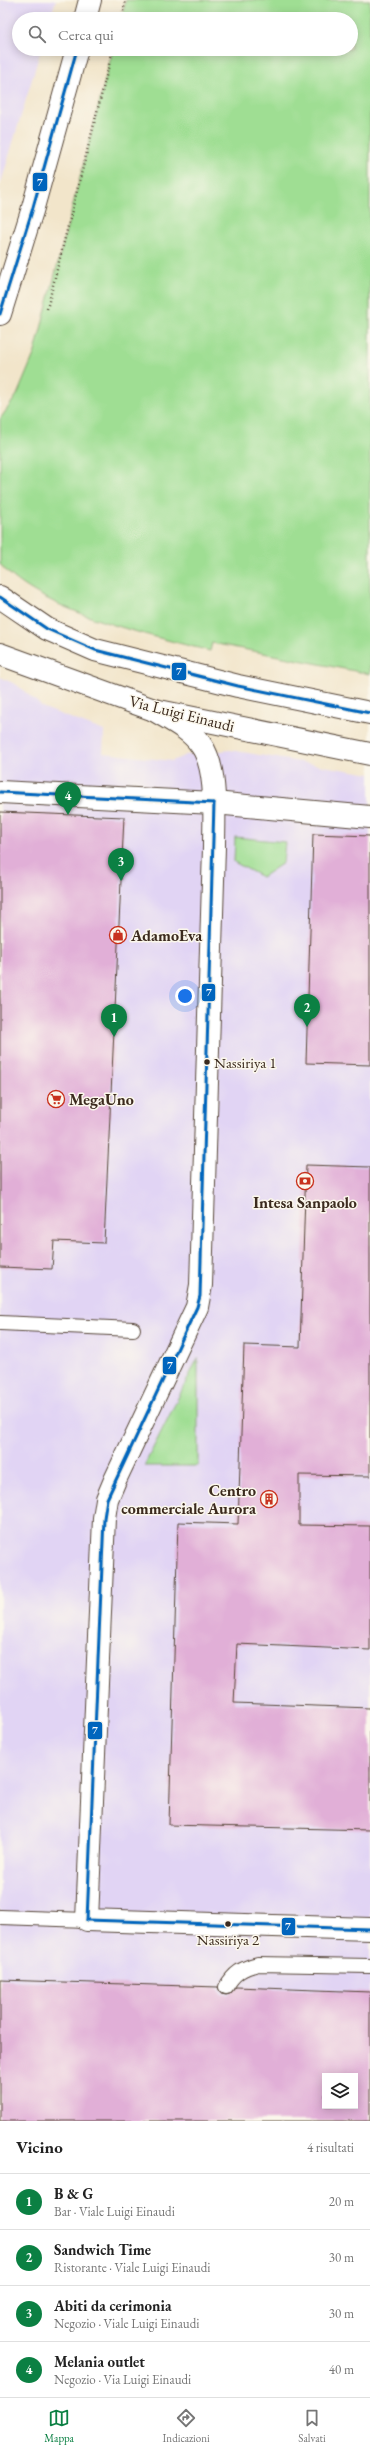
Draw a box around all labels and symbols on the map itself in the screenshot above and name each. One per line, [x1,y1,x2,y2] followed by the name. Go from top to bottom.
[32,172,48,192] line badge: 7
[37,175,43,189] text: 7
[171,662,187,681] line badge: 7
[176,664,182,678] text: 7
[127,690,237,737] street label: Via Luigi Einaudi
[55,782,81,815] pin: 4
[108,848,134,881] pin: 3
[108,925,128,945] shop icon: AdamoEva
[130,925,203,946] place label: AdamoEva
[201,983,216,1002] line badge: 7
[206,985,212,999] text: 7
[175,986,195,1006] your location
[294,994,320,1027] pin: 2
[101,1004,127,1037] pin: 1
[214,1053,276,1072] place label: Nassiriya 1
[202,1057,212,1067] marker: Nassiriya 1
[46,1089,66,1109] supermarket icon: MegaUno
[69,1089,134,1110] place label: MegaUno
[295,1171,315,1191] bank icon: Intesa Sanpaolo
[253,1192,357,1213] place label: Intesa Sanpaolo
[162,1356,177,1375] line badge: 7
[167,1358,173,1372] text: 7
[121,1480,257,1519] place label: Centro commerciale Aurora
[259,1489,279,1509] building icon: Centro commerciale Aurora
[87,1721,103,1740] line badge: 7
[92,1723,98,1737] text: 7
[281,1917,296,1936] line badge: 7
[223,1919,233,1929] marker: Nassiriya 2
[285,1919,291,1933] text: 7
[197,1930,260,1949] place label: Nassiriya 2

